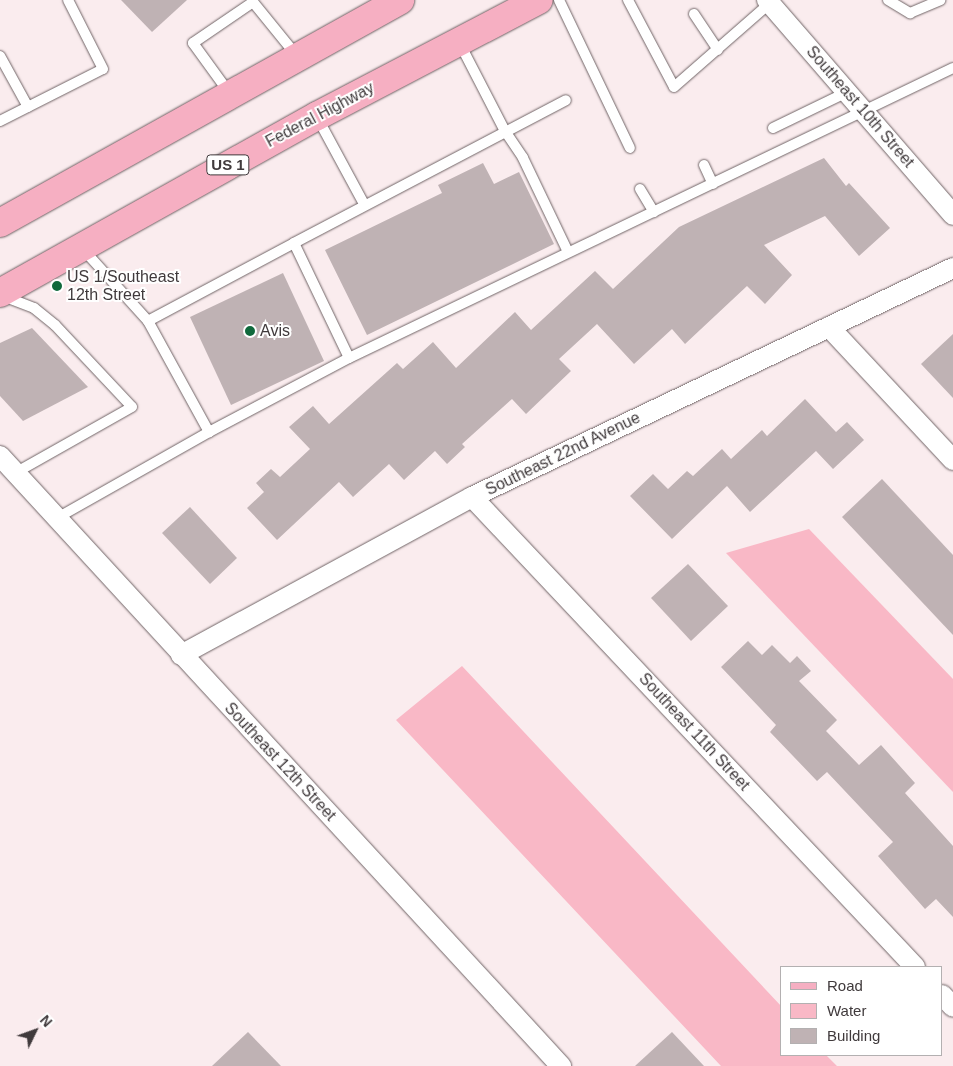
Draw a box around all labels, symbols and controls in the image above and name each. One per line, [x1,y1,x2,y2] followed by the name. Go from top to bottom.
[802,42,918,172] street label: Southeast 10th Street
[262,78,378,152] street label: Federal Highway
[206,152,250,178] road number: US 1
[67,267,179,305] place label: US 1/Southeast 12th Street
[51,280,63,292] marker: US 1/Southeast 12th Street
[260,321,290,341] place label: Avis
[244,325,256,337] marker: Avis
[482,408,644,500] street label: Southeast 22nd Avenue
[635,669,753,795] street label: Southeast 11th Street
[220,699,340,825] street label: Southeast 12th Street
[780,966,943,1056] legend
[827,977,863,994] text: Road
[827,1002,866,1019] text: Water
[10,1006,60,1056] north arrow
[37,1012,55,1030] text: N
[827,1027,880,1044] text: Building

